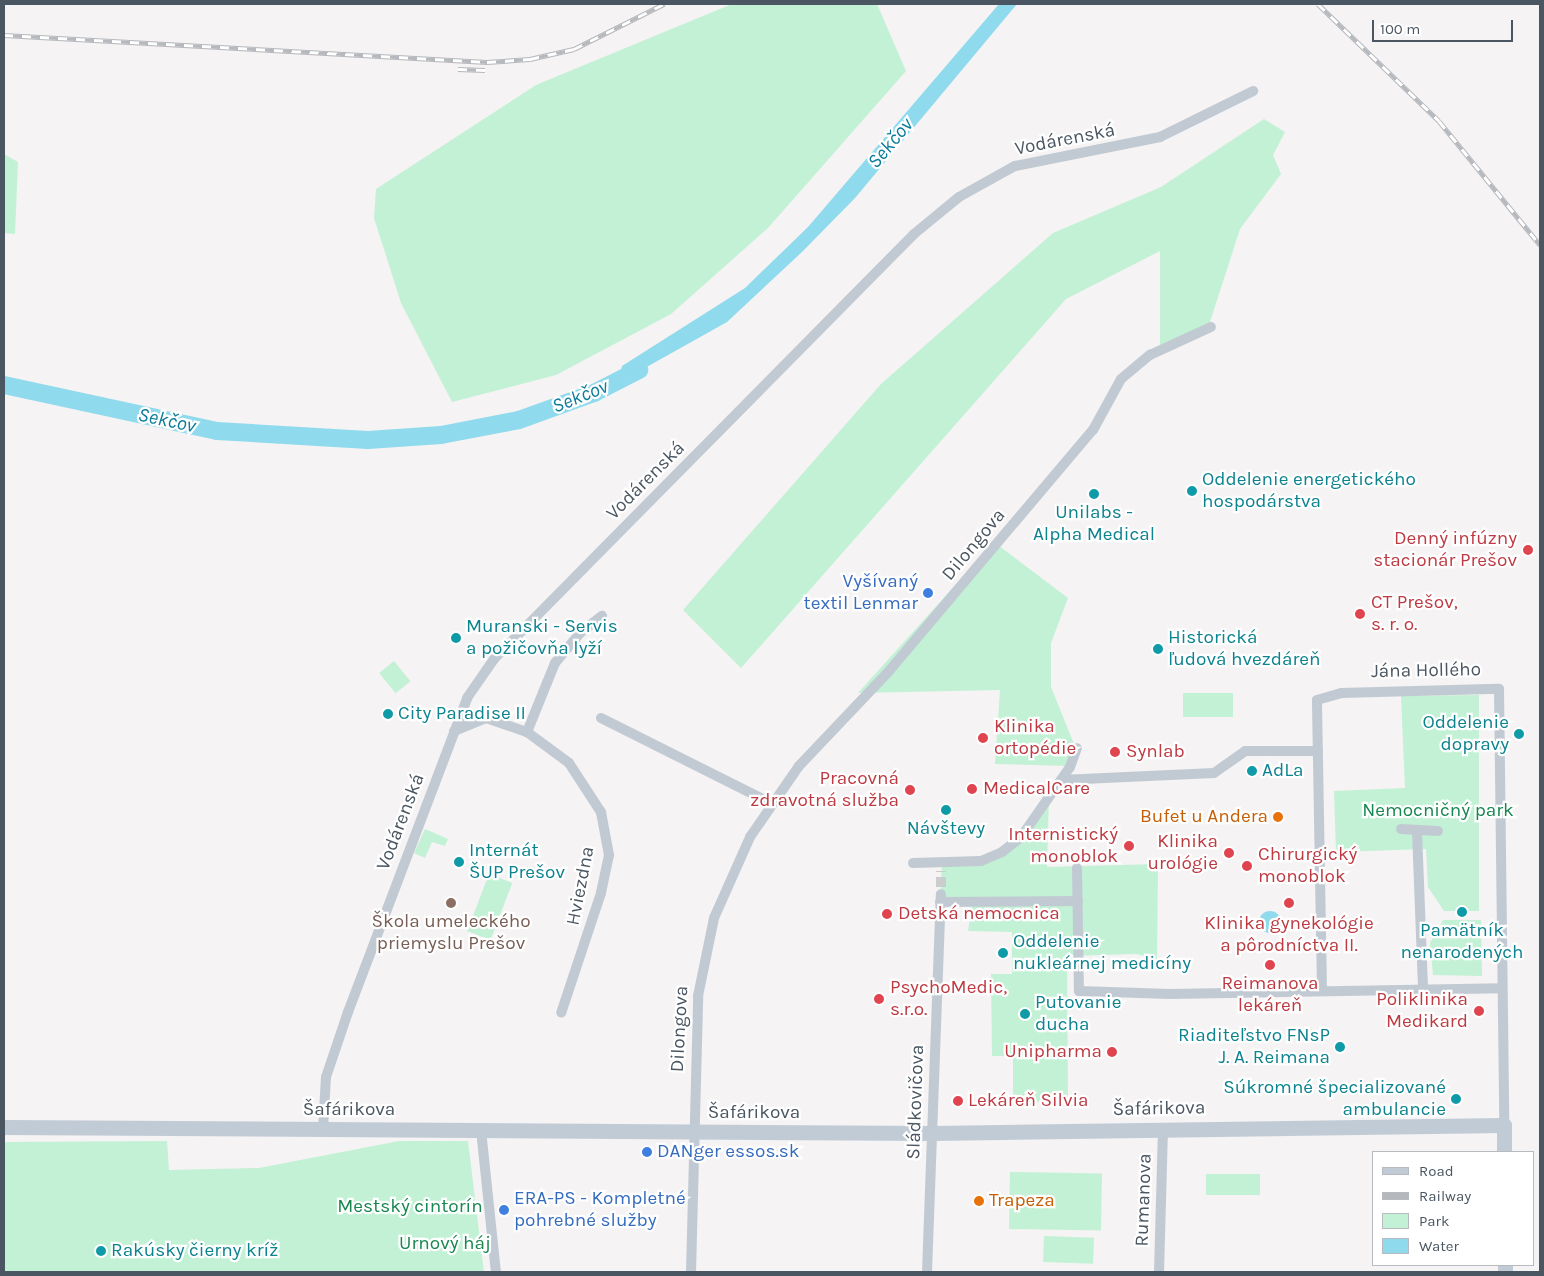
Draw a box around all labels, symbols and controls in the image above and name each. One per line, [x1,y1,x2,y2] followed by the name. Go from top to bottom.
[1374,10,1515,42] scale bar
[1380,20,1420,38] text: 100 m
[862,113,918,173] water label: Sekčov
[1013,119,1117,161] street label: Vodárenská
[548,374,612,418] water label: Sekčov
[136,402,198,438] water label: Sekčov
[602,437,690,525] street label: Vodárenská
[1202,469,1416,513] place label: Oddelenie energetického hospodárstva
[1186,485,1198,497] marker: Oddelenie energetického hospodárstva
[1088,488,1100,500] marker: Unilabs - Alpha Medical
[1033,502,1155,546] place label: Unilabs - Alpha Medical
[937,505,1011,585] street label: Dilongova
[1373,528,1517,572] place label: Denný infúzny stacionár Prešov
[1521,543,1535,557] marker: Denný infúzny stacionár Prešov
[804,571,918,615] place label: Vyšívaný textil Lenmar
[922,587,934,599] marker: Vyšívaný textil Lenmar
[1371,592,1458,636] place label: CT Prešov, s. r. o.
[1353,607,1367,621] marker: CT Prešov, s. r. o.
[466,616,618,660] place label: Muranski - Servis a požičovňa lyží
[1168,627,1321,671] place label: Historická ľudová hvezdáreň
[450,632,462,644] marker: Muranski - Servis a požičovňa lyží
[1152,643,1164,655] marker: Historická ľudová hvezdáreň
[1371,659,1481,683] street label: Jána Hollého
[398,703,526,725] place label: City Paradise II
[382,708,394,720] marker: City Paradise II
[1423,712,1509,756] place label: Oddelenie dopravy
[994,716,1076,760] place label: Klinika ortopédie
[1513,728,1525,740] marker: Oddelenie dopravy
[976,731,990,745] marker: Klinika ortopédie
[1126,741,1185,763] place label: Synlab
[1108,745,1122,759] marker: Synlab
[1262,760,1304,782] place label: AdLa
[1246,765,1258,777] marker: AdLa
[750,768,899,812] place label: Pracovná zdravotná služba
[372,771,430,873] street label: Vodárenská
[983,778,1090,800] place label: MedicalCare
[965,782,979,796] marker: MedicalCare
[903,783,917,797] marker: Pracovná zdravotná služba
[1362,800,1514,822] park label: Nemocničný park
[940,804,952,816] marker: Návštevy
[1140,806,1268,828] place label: Bufet u Andera
[1272,811,1284,823] marker: Bufet u Andera
[907,818,985,840] place label: Návštevy
[1008,824,1118,868] place label: Internistický monoblok
[1147,831,1218,875] place label: Klinika urológie
[1122,839,1136,853] marker: Internistický monoblok
[469,840,565,884] place label: Internát ŠUP Prešov
[1258,844,1357,888] place label: Chirurgický monoblok
[562,845,600,927] street label: Hviezdna
[1222,846,1236,860] marker: Klinika urológie
[453,856,465,868] marker: Internát ŠUP Prešov
[1240,859,1254,873] marker: Chirurgický monoblok
[1282,896,1296,910] marker: Klinika gynekológie a pôrodníctva II.
[445,897,457,909] marker: Škola umeleckého priemyslu Prešov
[898,903,1060,925] place label: Detská nemocnica
[1456,906,1468,918] marker: Pamätník nenarodených
[880,907,894,921] marker: Detská nemocnica
[371,911,531,955] place label: Škola umeleckého priemyslu Prešov
[1204,913,1374,957] place label: Klinika gynekológie a pôrodníctva II.
[1401,920,1523,964] place label: Pamätník nenarodených
[1013,931,1191,975] place label: Oddelenie nukleárnej medicíny
[997,947,1009,959] marker: Oddelenie nukleárnej medicíny
[1264,959,1276,971] marker: Reimanova lekáreň
[1221,973,1319,1017] place label: Reimanova lekáreň
[890,977,1007,1021] place label: PsychoMedic, s.r.o.
[666,985,694,1073] street label: Dilongova
[1376,989,1468,1033] place label: Poliklinika Medikard
[872,992,886,1006] marker: PsychoMedic, s.r.o.
[1035,992,1121,1036] place label: Putovanie ducha
[1472,1004,1486,1018] marker: Poliklinika Medikard
[1019,1008,1031,1020] marker: Putovanie ducha
[1178,1025,1330,1069] place label: Riaditeľstvo FNsP J. A. Reimana
[1004,1041,1102,1063] place label: Unipharma
[1334,1041,1346,1053] marker: Riaditeľstvo FNsP J. A. Reimana
[903,1044,929,1160] street label: Sládkovičova
[1106,1046,1118,1058] marker: Unipharma
[1223,1077,1446,1121] place label: Súkromné špecializované ambulancie
[968,1090,1089,1112] place label: Lekáreň Silvia
[1450,1093,1462,1105] marker: Súkromné špecializované ambulancie
[952,1095,964,1107] marker: Lekáreň Silvia
[1113,1097,1205,1121] street label: Šafárikova
[303,1099,395,1121] street label: Šafárikova
[708,1102,800,1124] street label: Šafárikova
[657,1141,799,1163] place label: DANger essos.sk
[641,1146,653,1158] marker: DANger essos.sk
[1372,1151,1534,1266] legend
[1131,1153,1157,1247] street label: Rumanova
[1419,1162,1454,1180] text: Road
[1419,1187,1471,1205] text: Railway
[514,1188,686,1232] place label: ERA-PS - Kompletné pohrebné služby
[989,1190,1055,1212] place label: Trapeza
[973,1195,985,1207] marker: Trapeza
[337,1196,483,1218] park label: Mestský cintorín
[498,1204,510,1216] marker: ERA-PS - Kompletné pohrebné služby
[1419,1212,1449,1230] text: Park
[399,1233,491,1255] park label: Urnový háj
[1419,1237,1459,1255] text: Water
[111,1240,278,1262] place label: Rakúsky čierny kríž
[95,1245,107,1257] marker: Rakúsky čierny kríž

